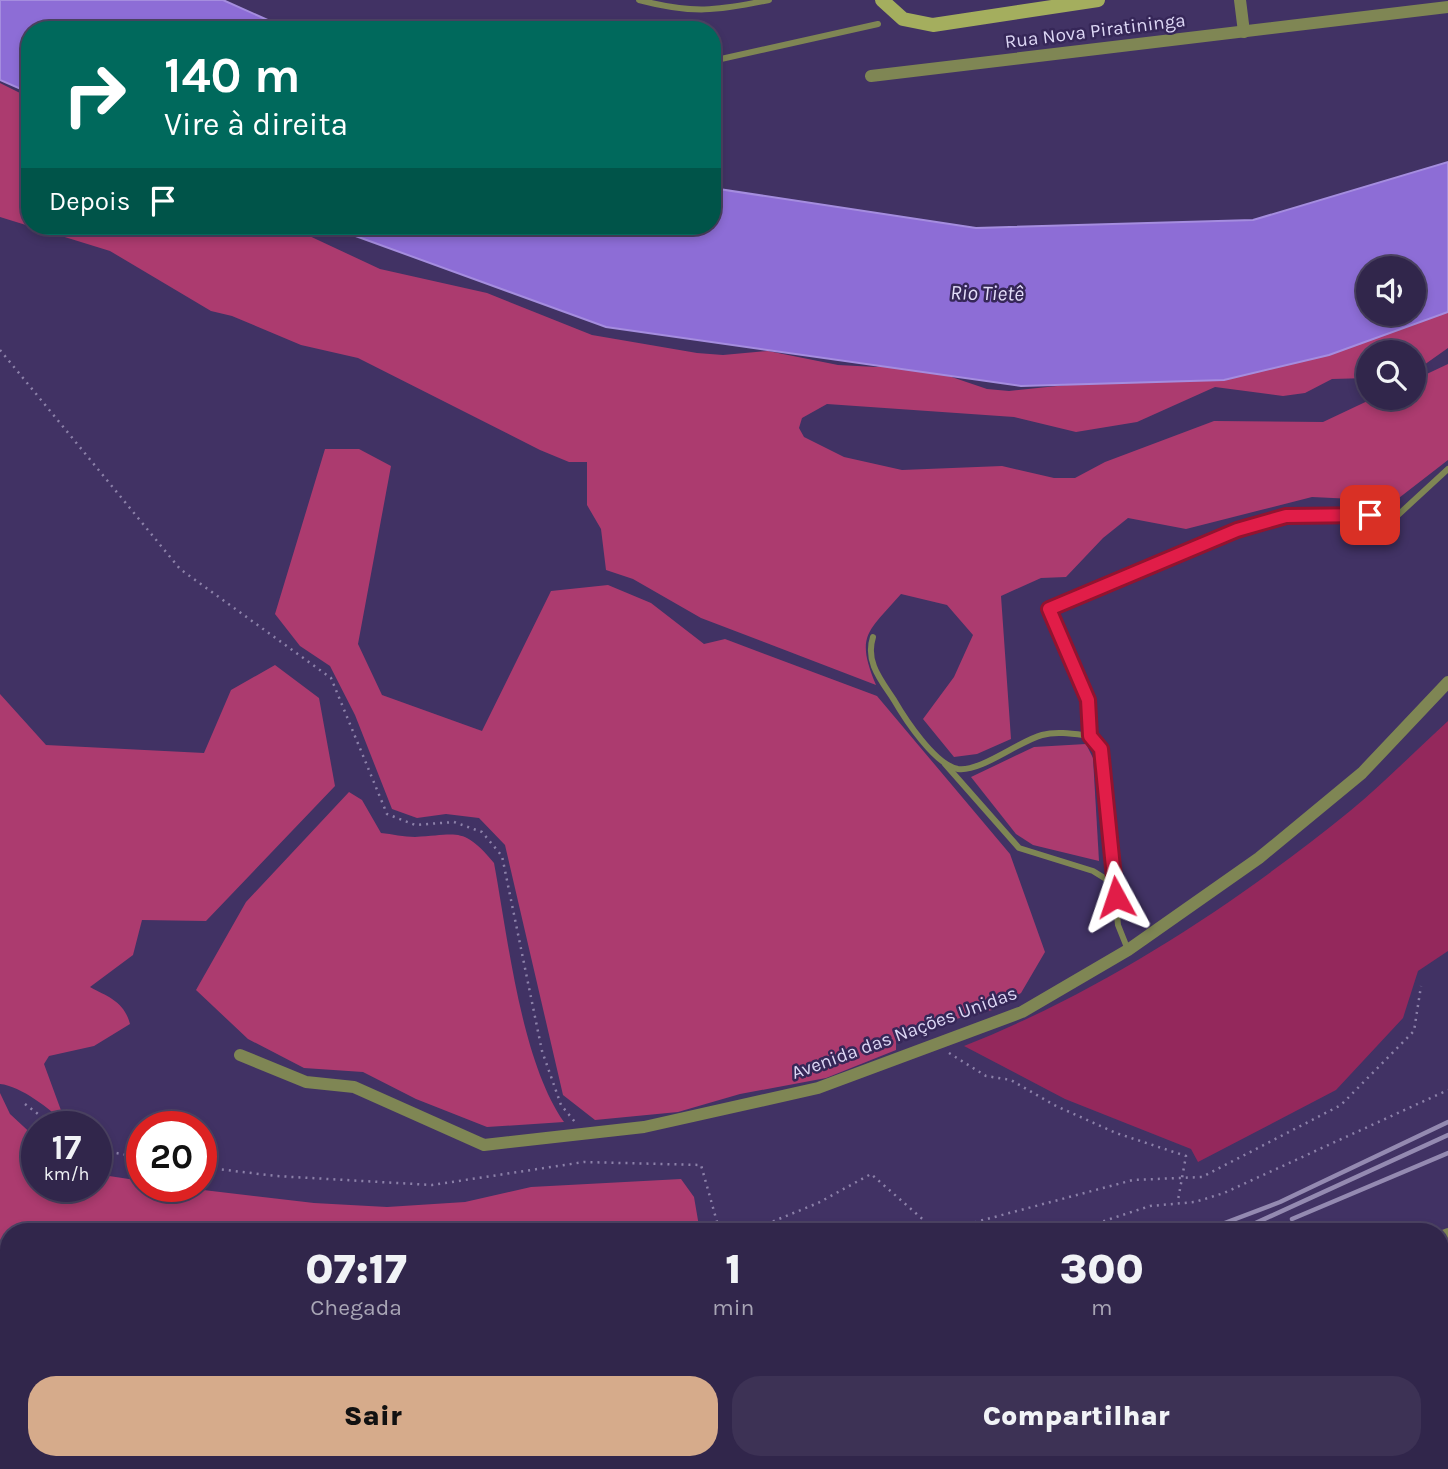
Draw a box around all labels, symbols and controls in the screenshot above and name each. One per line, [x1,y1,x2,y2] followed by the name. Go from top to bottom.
[1003,9,1187,53] street label: Rua Nova Piratininga
[164,47,301,104] text: 140 m
[49,49,140,140] icon: right
[164,106,348,143] text: Vire à direita
[144,182,182,220] icon: arrive
[49,186,130,217] text: Depois
[1356,256,1426,410] map controls
[1356,256,1426,326] button: sound
[950,280,1024,306] water label: Rio Tietê
[1356,340,1426,410] button: search
[1340,485,1400,545] pin
[1351,496,1389,534] icon: arrive
[1079,860,1153,934] position arrow
[789,982,1020,1084] street label: Avenida das Nações Unidas
[126,1111,217,1202] speed limit sign: 20
[52,1127,81,1168] text: 17
[44,1163,89,1185] text: km/h
[305,1244,407,1294] text: 07:17
[725,1244,741,1294] text: 1
[1060,1244,1144,1294] text: 300
[310,1294,402,1321] text: Chegada
[712,1294,754,1321] text: min
[1091,1294,1112,1321] text: m
[28,1376,718,1456] button: Sair
[732,1376,1421,1456] button: Compartilhar

